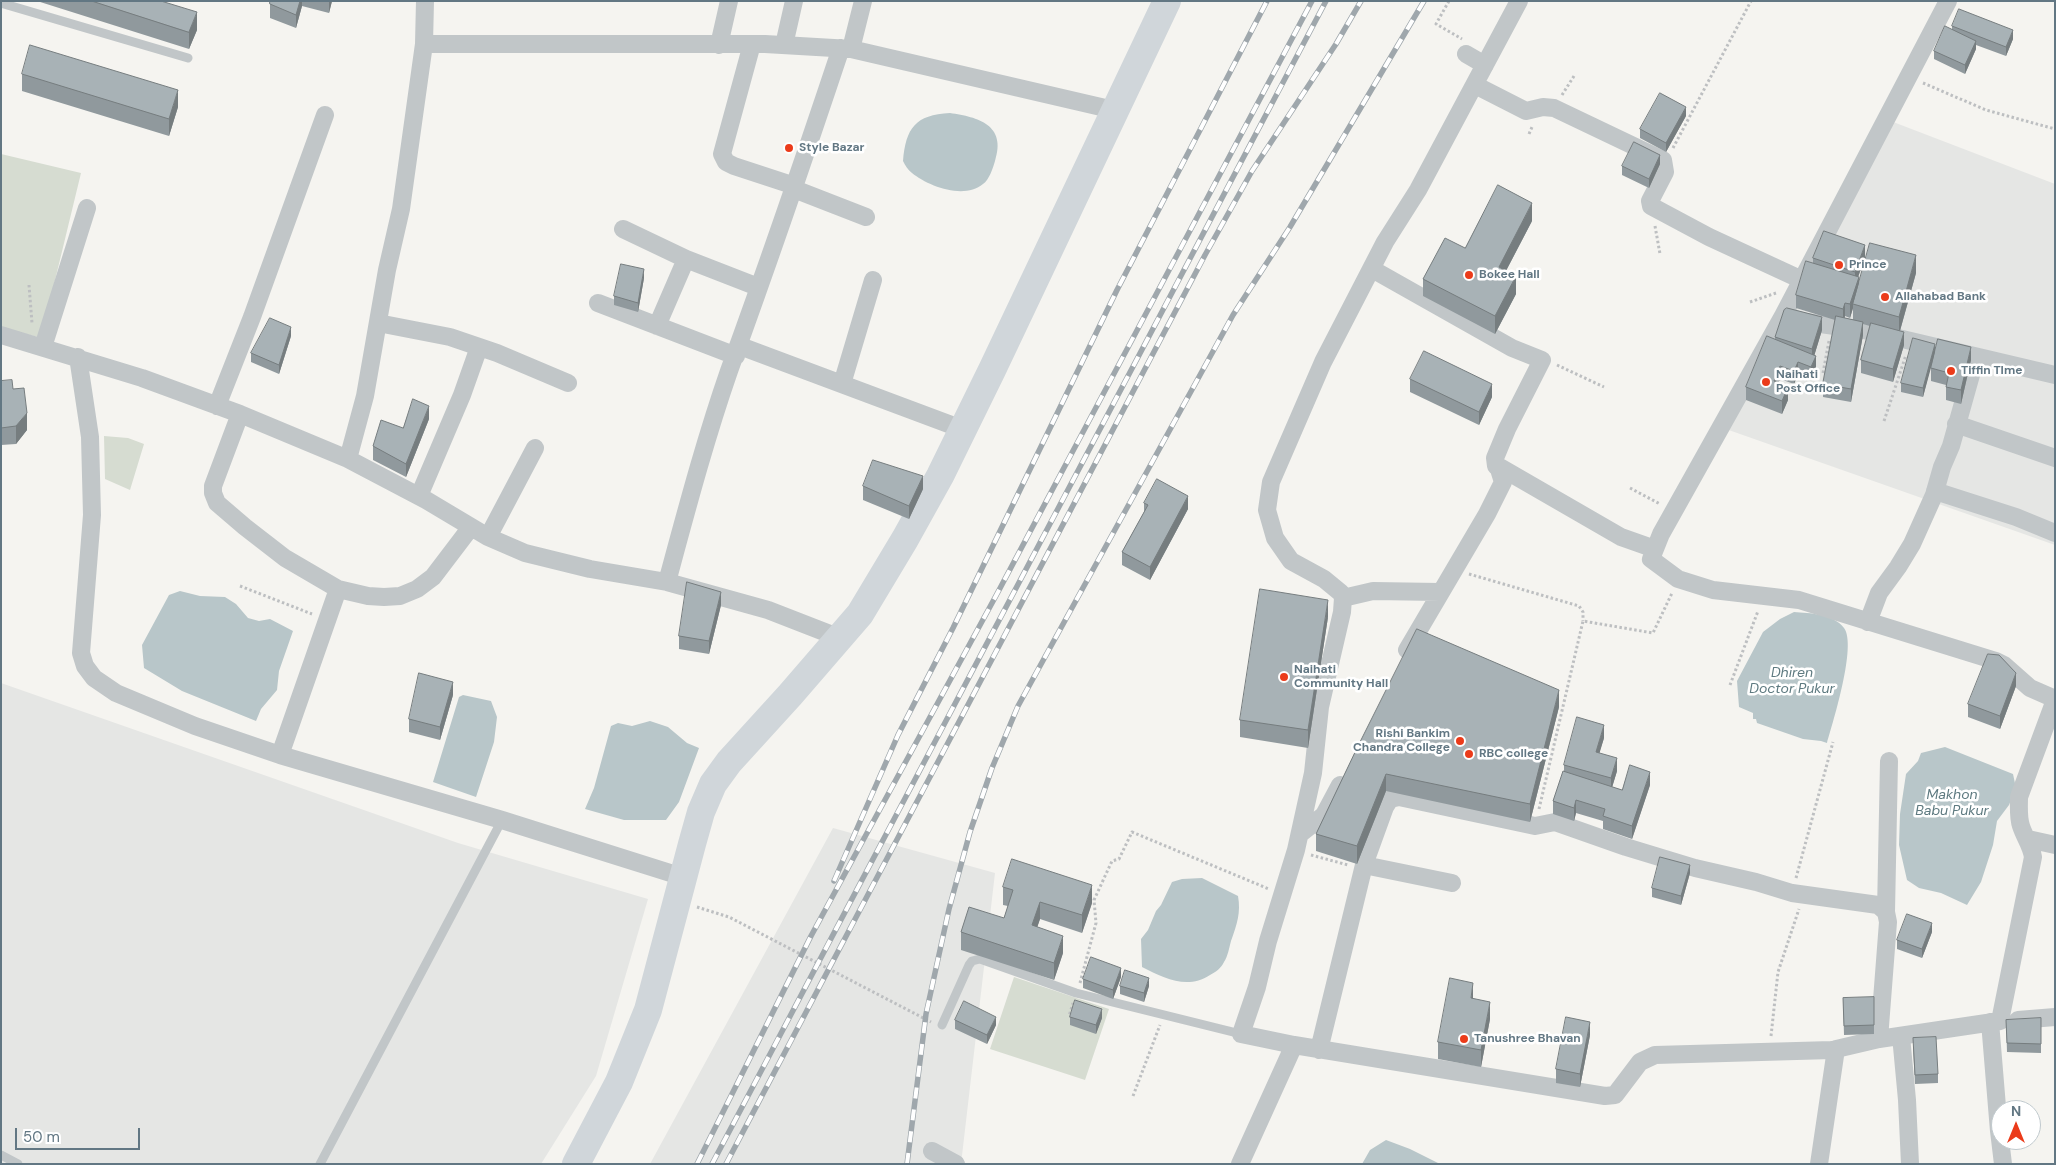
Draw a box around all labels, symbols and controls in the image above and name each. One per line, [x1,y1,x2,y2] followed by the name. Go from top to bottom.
[799,141,864,155] place label: Style Bazar
[783,142,795,154] marker: Style Bazar
[1849,258,1886,272] place label: Prince
[1833,259,1845,271] marker: Prince
[1479,268,1540,282] place label: Bokee Hall
[1463,269,1475,281] marker: Bokee Hall
[1895,290,1986,304] place label: Allahabad Bank
[1879,291,1891,303] marker: Allahabad Bank
[1961,364,2022,378] place label: Tiffin TIme
[1945,365,1957,377] marker: Tiffin TIme
[1776,368,1840,396] place label: Naihati Post Office
[1760,376,1772,388] marker: Naihati Post Office
[1294,663,1388,691] place label: Naihati Community Hall
[1749,665,1835,698] water label: Dhiren Doctor Pukur
[1278,671,1290,683] marker: Naihati Community Hall
[1353,727,1450,755] place label: Rishi Bankim Chandra College
[1454,735,1466,747] marker: Rishi Bankim Chandra College
[1479,747,1548,761] place label: RBC college
[1463,748,1475,760] marker: RBC college
[1915,787,1989,820] water label: Makhon Babu Pukur
[1474,1032,1581,1046] place label: Tanushree Bhavan
[1458,1033,1470,1045] marker: Tanushree Bhavan
[1991,1100,2041,1150] north arrow
[2011,1102,2021,1120] text: N
[18,1118,142,1150] scale bar
[23,1127,60,1147] text: 50 m

